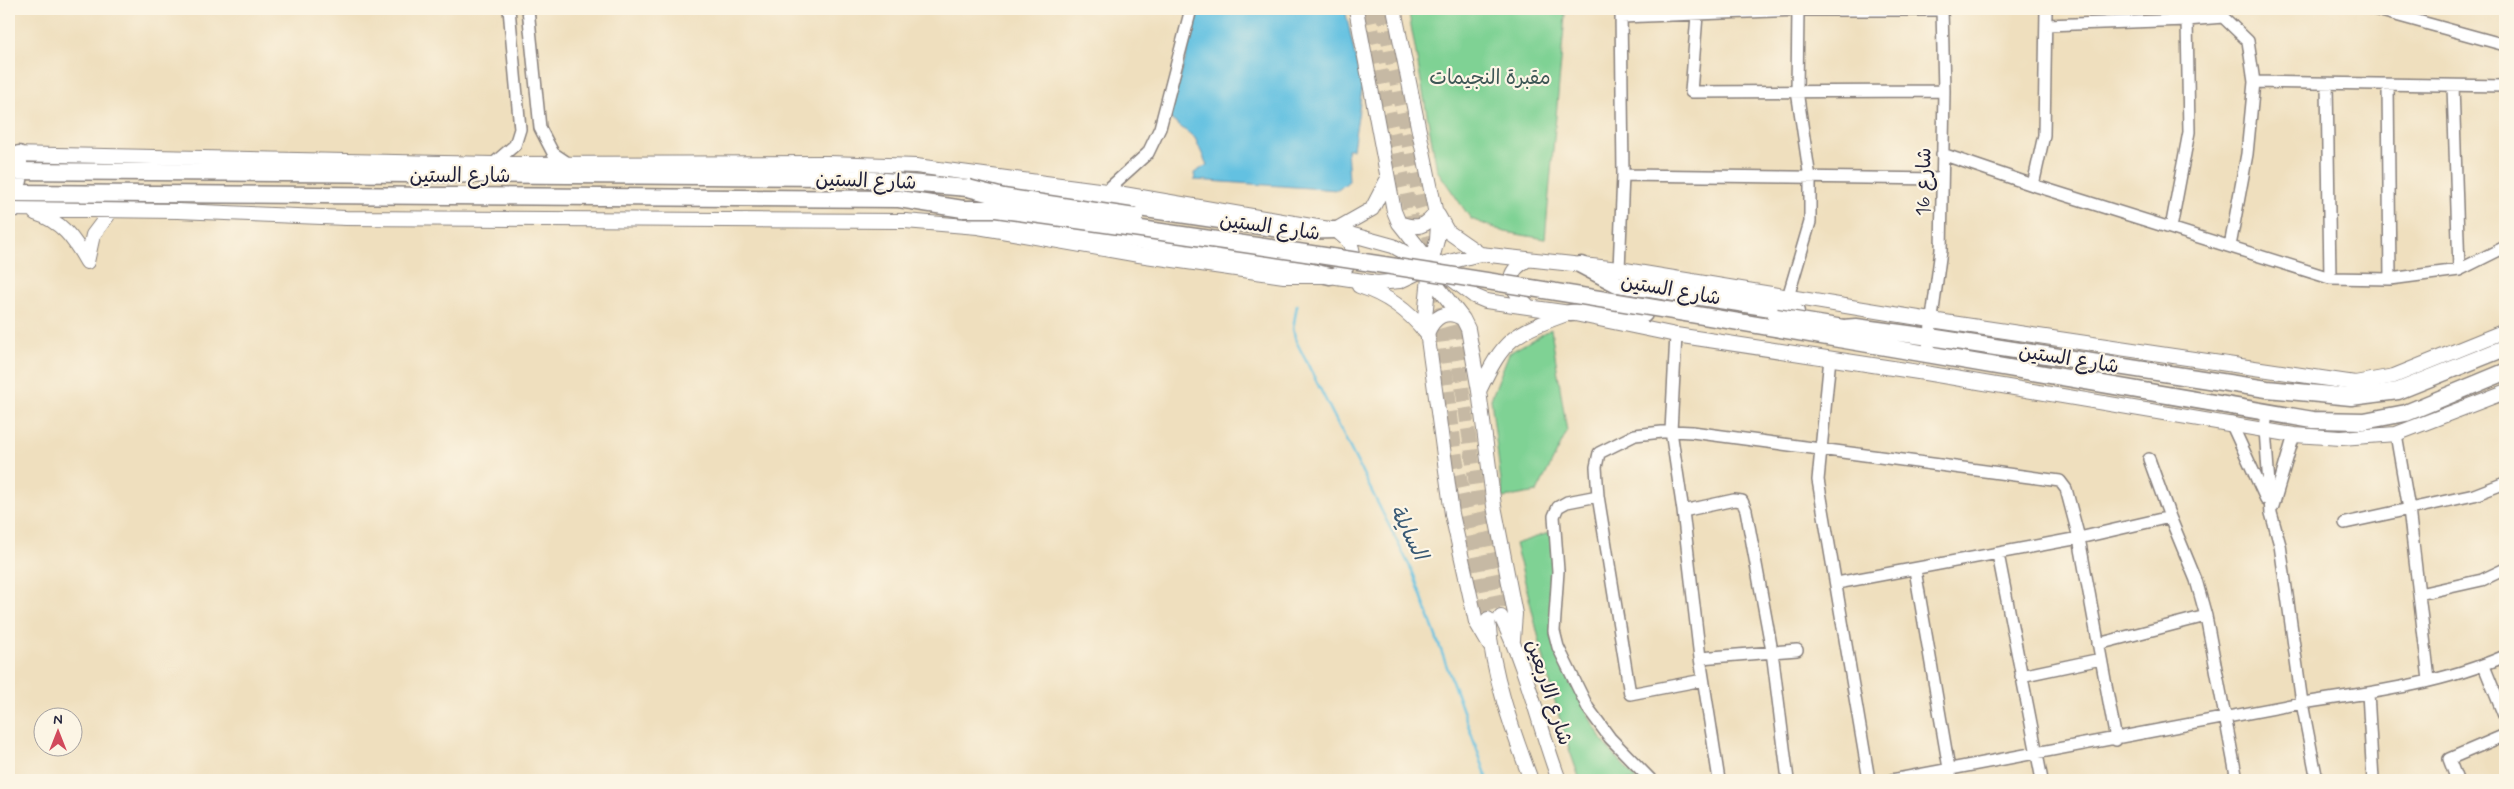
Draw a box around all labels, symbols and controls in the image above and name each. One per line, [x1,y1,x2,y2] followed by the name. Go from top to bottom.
[1429,65,1551,92] park label: مقبرة النجيمات
[1910,147,1939,217] street label: شارع 16
[409,163,511,190] street label: شارع الستين
[815,166,917,197] street label: شارع الستين
[1218,207,1322,248] street label: شارع الستين
[1619,268,1723,313] street label: شارع الستين
[2017,338,2121,381] street label: شارع الستين
[1382,500,1435,567] water label: السايلة
[1519,636,1578,749] street label: شارع الاربعين
[32,706,82,756] north arrow
[53,711,63,729] text: N

